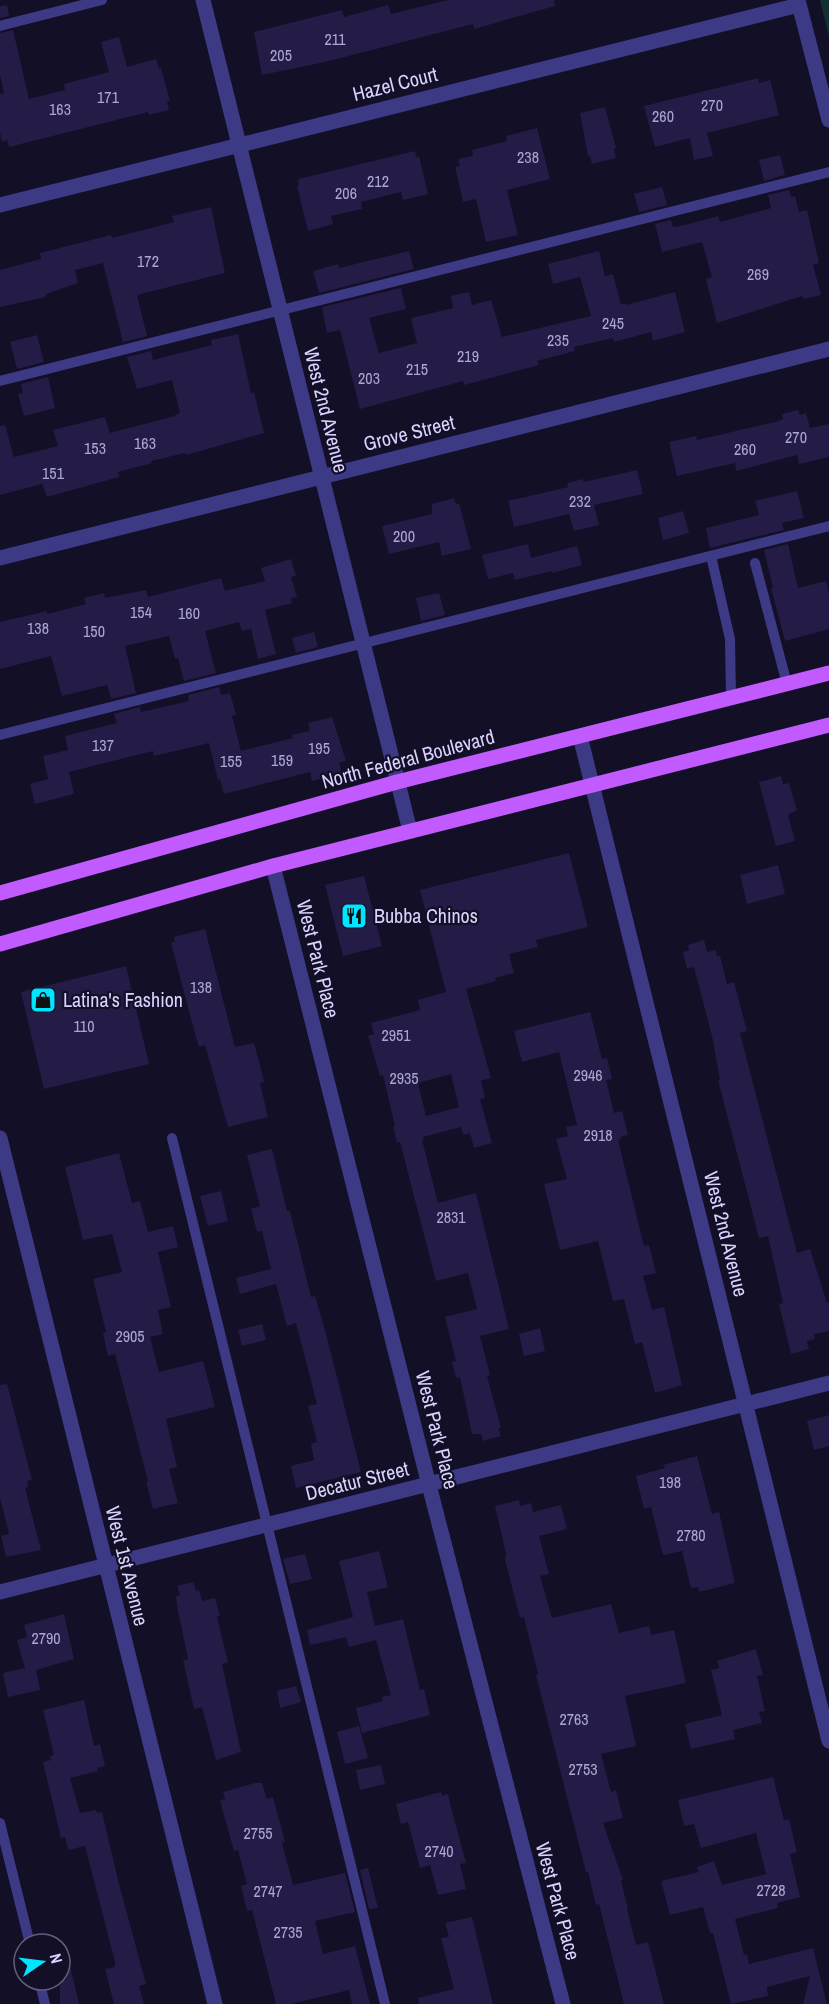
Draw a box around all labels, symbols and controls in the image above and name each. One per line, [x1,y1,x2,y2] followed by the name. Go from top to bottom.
[325,28,346,50] house number: 211
[270,44,292,66] house number: 205
[350,60,441,107] street label: Hazel Court
[97,86,120,108] house number: 171
[701,94,723,116] house number: 270
[49,98,71,120] house number: 163
[652,105,674,127] house number: 260
[517,146,539,168] house number: 238
[367,170,389,192] house number: 212
[335,182,357,204] house number: 206
[137,250,159,272] house number: 172
[747,263,769,285] house number: 269
[602,312,624,334] house number: 245
[547,329,569,351] house number: 235
[298,345,355,475] street label: West 2nd Avenue
[457,345,479,367] house number: 219
[406,358,428,380] house number: 215
[358,367,380,389] house number: 203
[361,408,458,457] street label: Grove Street
[785,426,807,448] house number: 270
[134,432,156,454] house number: 163
[84,437,106,459] house number: 153
[734,438,756,460] house number: 260
[42,462,65,484] house number: 151
[569,490,591,512] house number: 232
[393,525,415,547] house number: 200
[130,601,152,623] house number: 154
[178,602,200,624] house number: 160
[27,617,49,639] house number: 138
[83,620,105,642] house number: 150
[318,722,497,795] street label: North Federal Boulevard
[92,734,114,756] house number: 137
[308,737,330,759] house number: 195
[271,749,293,771] house number: 159
[220,750,242,772] house number: 155
[291,897,346,1021] street label: West Park Place
[339,901,369,931] restaurant icon: Bubba Chinos
[374,902,478,929] place label: Bubba Chinos
[190,976,212,998] house number: 138
[28,985,58,1015] shop icon: Latina's Fashion
[63,986,183,1013] place label: Latina's Fashion
[74,1015,94,1037] house number: 110
[381,1024,411,1046] house number: 2951
[573,1064,603,1086] house number: 2946
[389,1067,419,1089] house number: 2935
[583,1124,613,1146] house number: 2918
[698,1169,755,1299] street label: West 2nd Avenue
[436,1206,466,1228] house number: 2831
[115,1325,145,1347] house number: 2905
[410,1368,465,1492] street label: West Park Place
[302,1455,412,1506] street label: Decatur Street
[659,1471,681,1493] house number: 198
[100,1503,155,1629] street label: West 1st Avenue
[676,1524,706,1546] house number: 2780
[31,1627,61,1649] house number: 2790
[559,1708,589,1730] house number: 2763
[568,1758,598,1780] house number: 2753
[243,1822,273,1844] house number: 2755
[530,1839,587,1963] street label: West Park Place
[424,1840,454,1862] house number: 2740
[756,1879,786,1901] house number: 2728
[253,1880,283,1902] house number: 2747
[273,1921,303,1943] house number: 2735
[12,1932,72,1992] north arrow
[45,1951,68,1966] text: N

